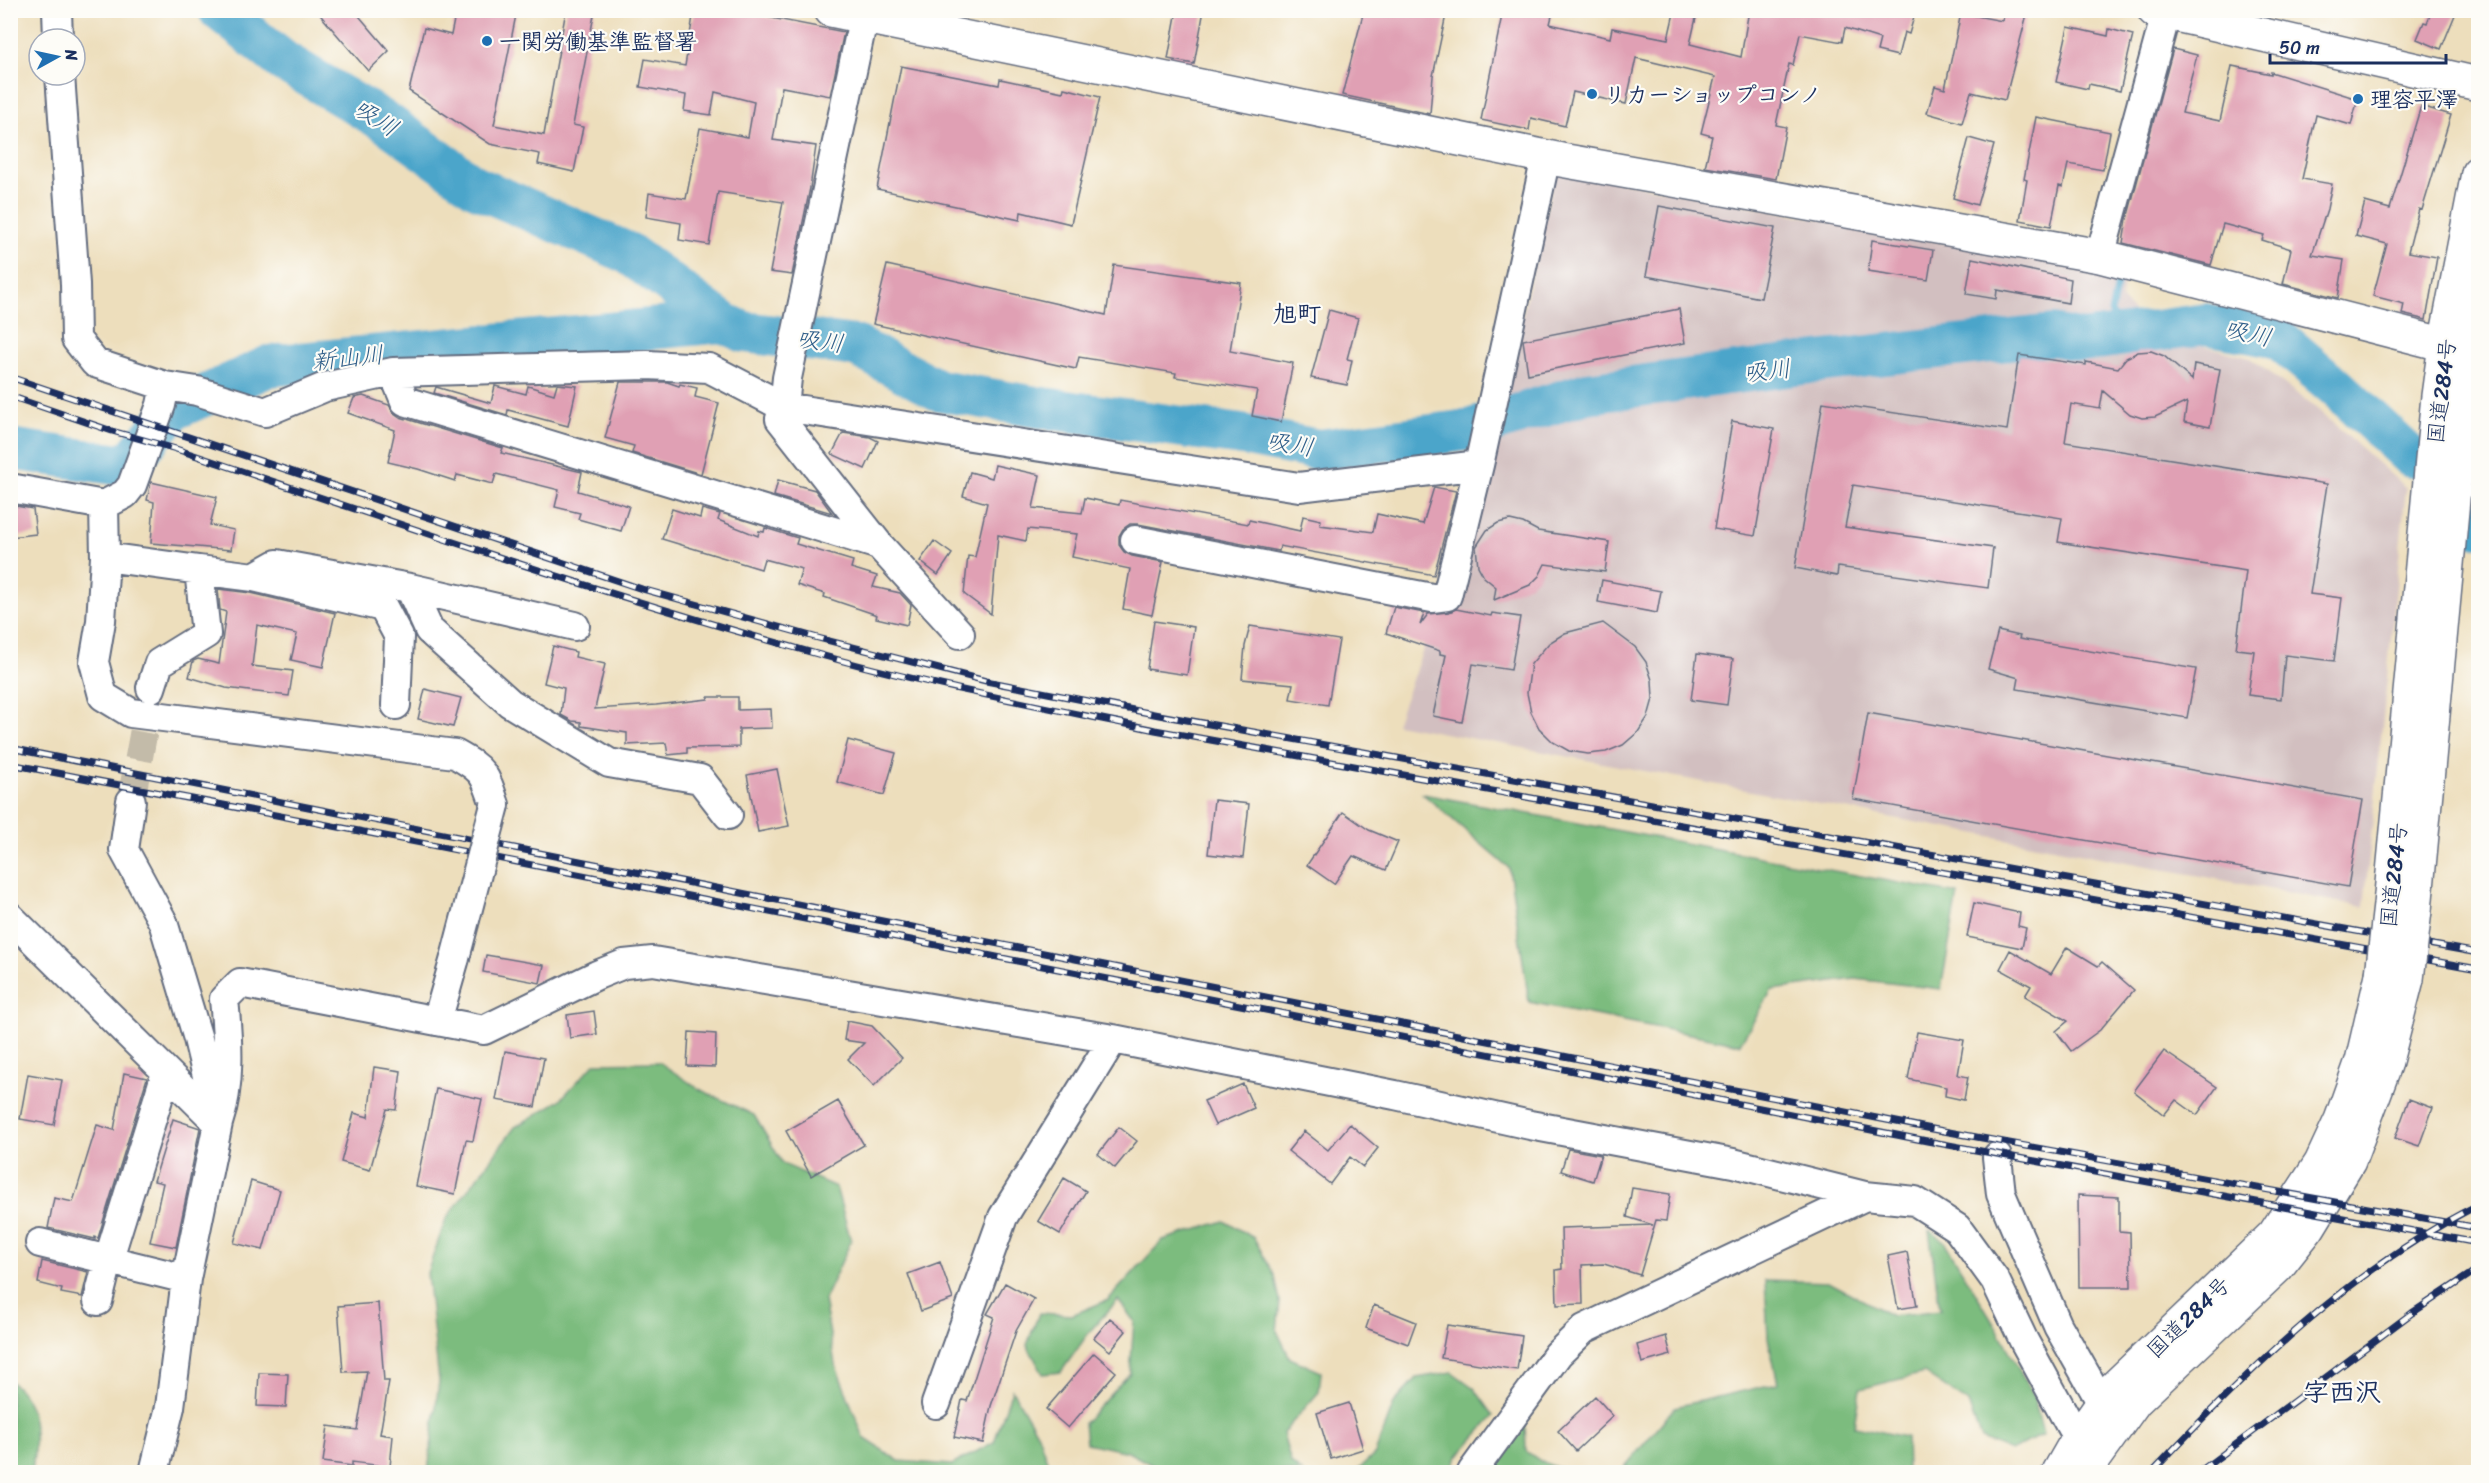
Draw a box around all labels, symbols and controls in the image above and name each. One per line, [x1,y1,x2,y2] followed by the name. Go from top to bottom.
[499,22,697,61] place label: 一関労働基準監督署
[27,27,87,87] north arrow
[2270,27,2446,65] scale bar
[2279,32,2320,64] text: 50 m
[480,34,494,48] marker: 一関労働基準監督署
[56,46,87,63] text: N
[1604,75,1821,114] place label: リカーショップコンノ
[2370,80,2458,119] place label: 理容平澤
[345,87,407,149] water label: 吸川
[1585,87,1599,101] marker: リカーショップコンノ
[2351,92,2365,106] marker: 理容平澤
[1273,293,1321,335] district label: 旭町
[2220,307,2276,359] water label: 吸川
[794,317,846,365] water label: 吸川
[310,333,386,383] water label: 新山川
[2416,336,2467,446] street label: 国道284号
[1741,347,1793,395] water label: 吸川
[1263,420,1317,468] water label: 吸川
[2369,820,2418,930] street label: 国道284号
[2137,1267,2240,1368] street label: 国道284号
[2303,1369,2381,1415] district label: 字西沢

